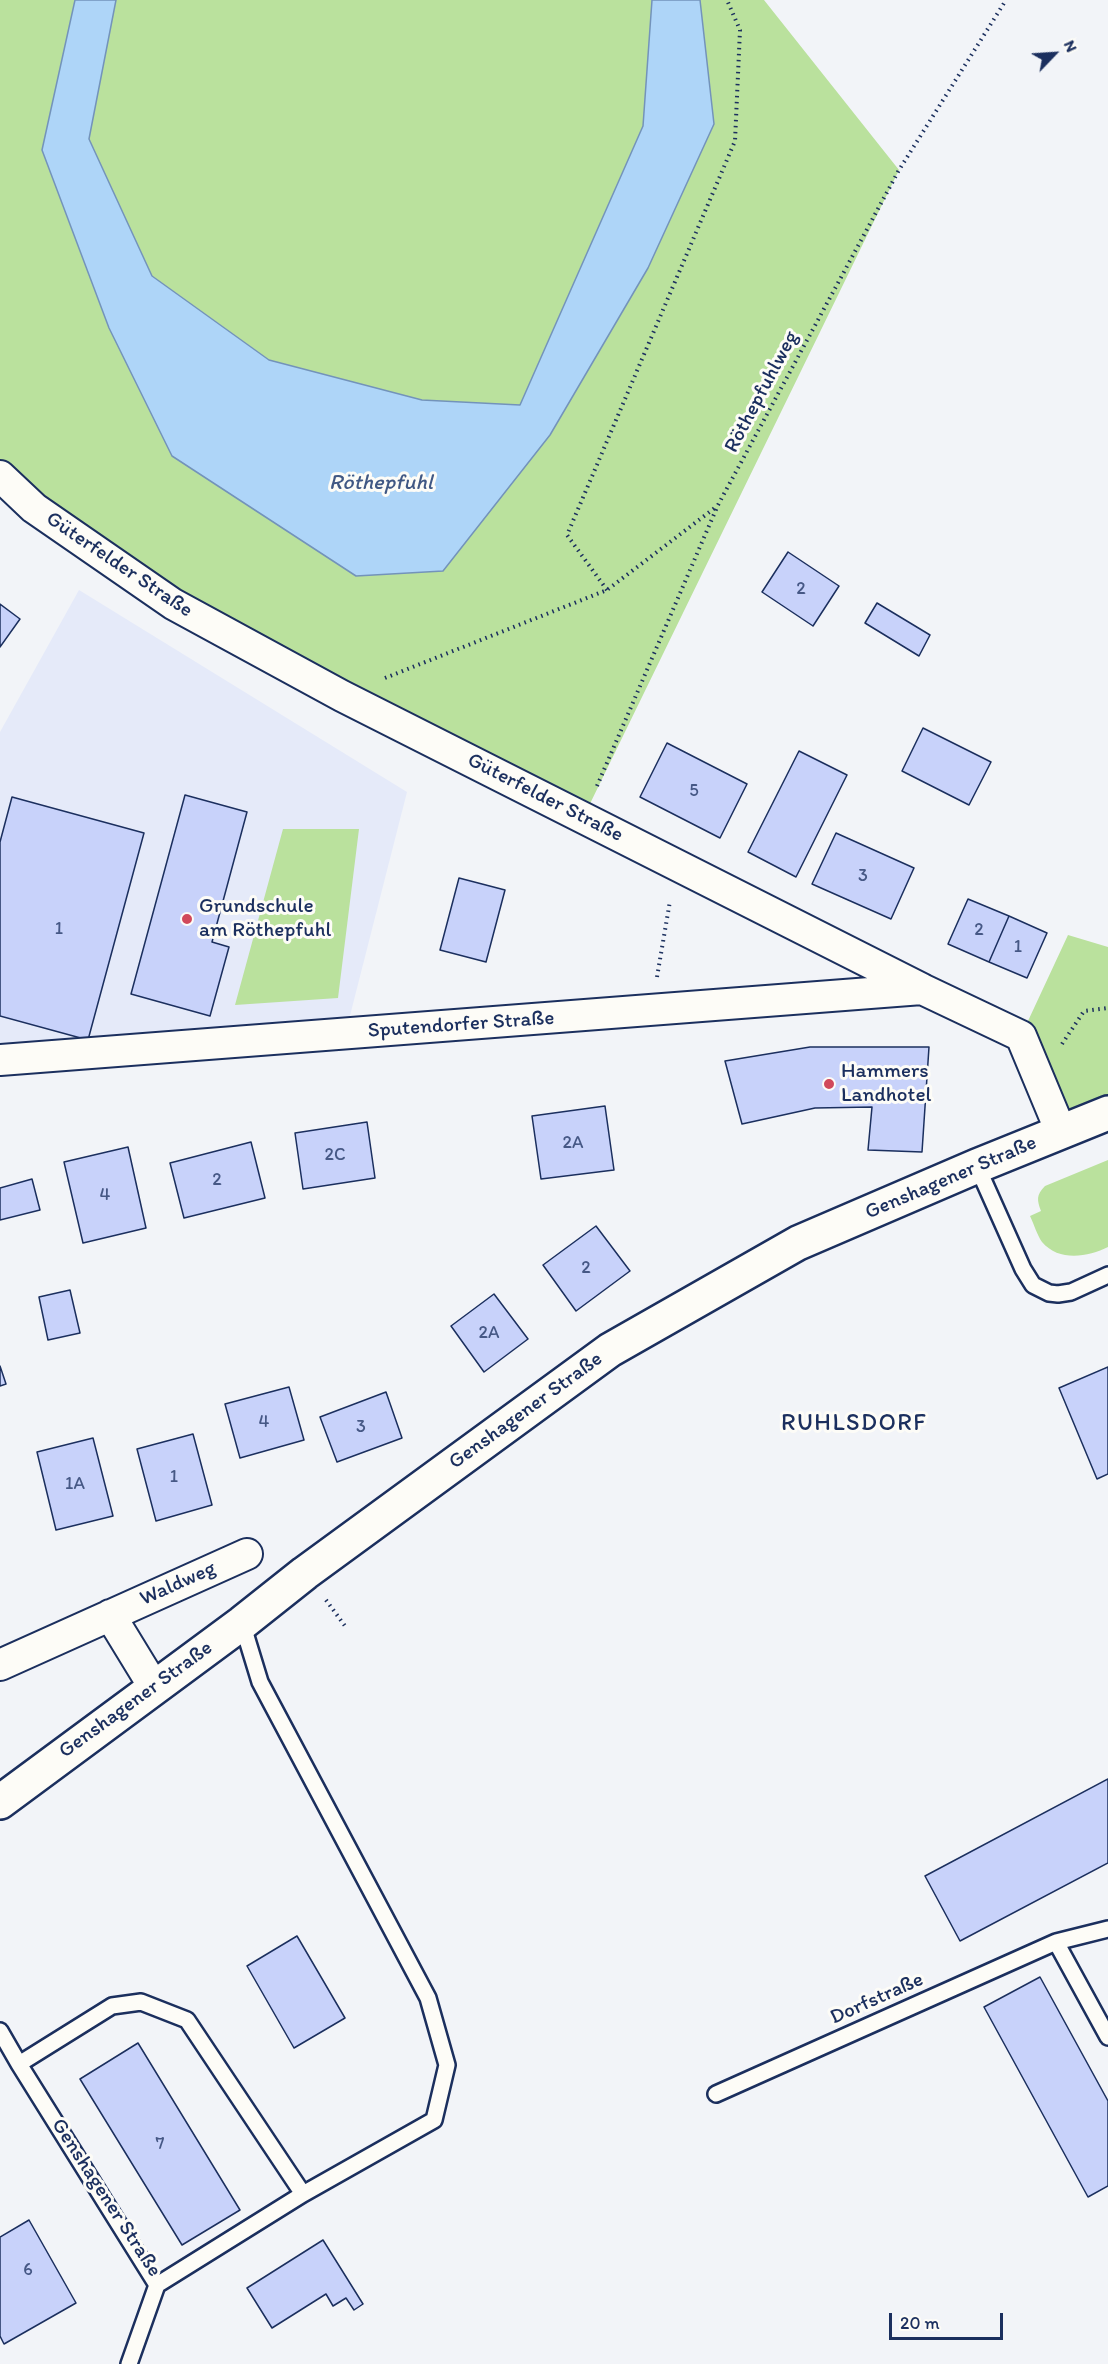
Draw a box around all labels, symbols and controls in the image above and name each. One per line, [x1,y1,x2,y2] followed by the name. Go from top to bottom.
[1024,24,1084,84] north arrow
[1060,37,1082,55] text: N
[719,327,805,457] street label: Röthepfuhlweg
[329,470,433,496] water label: Röthepfuhl
[41,507,197,623] street label: Güterfelder Straße
[796,578,806,600] house number: 2
[463,748,627,848] street label: Güterfelder Straße
[689,780,699,802] house number: 5
[858,865,868,887] house number: 3
[199,894,331,944] place label: Grundschule am Röthepfuhl
[180,912,194,926] marker: Grundschule am Röthepfuhl
[55,918,63,940] house number: 1
[974,919,984,941] house number: 2
[1014,936,1022,958] house number: 1
[367,1006,555,1044] street label: Sputendorfer Straße
[841,1059,931,1109] place label: Hammers Landhotel
[822,1077,836,1091] marker: Hammers Landhotel
[861,1130,1041,1226] street label: Genshagener Straße
[563,1132,583,1154] house number: 2A
[324,1144,346,1166] house number: 2C
[212,1169,222,1191] house number: 2
[100,1184,110,1206] house number: 4
[581,1257,591,1279] house number: 2
[479,1322,499,1344] house number: 2A
[444,1347,608,1475] street label: Genshagener Straße
[781,1410,927,1438] district label: RUHLSDORF
[259,1411,269,1433] house number: 4
[356,1416,366,1438] house number: 3
[170,1466,178,1488] house number: 1
[65,1473,85,1495] house number: 1A
[136,1556,220,1612] street label: Waldweg
[54,1636,218,1764] street label: Genshagener Straße
[826,1967,928,2031] street label: Dorfstraße
[45,2114,167,2282] street label: Genshagener Straße
[156,2133,164,2155] house number: 7
[23,2259,33,2281] house number: 6
[892,2301,1006,2339] scale bar
[900,2312,940,2334] text: 20 m

